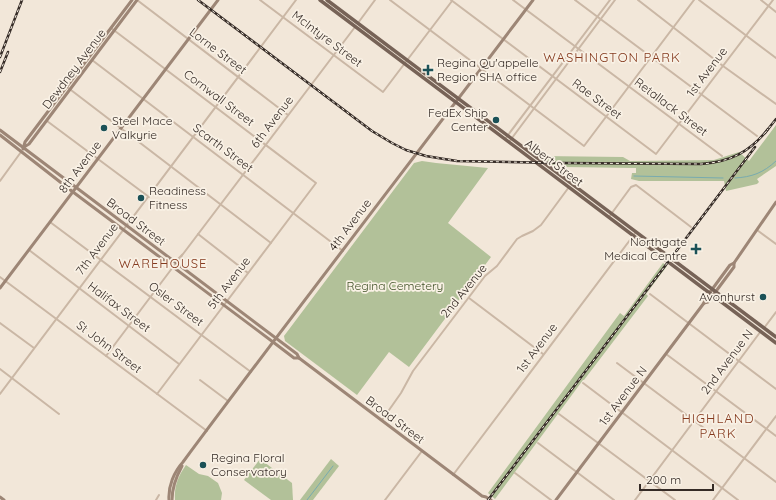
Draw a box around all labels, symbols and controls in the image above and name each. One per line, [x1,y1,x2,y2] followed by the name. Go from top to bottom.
[289,7,365,70] street label: McIntyre Street
[187,24,250,77] street label: Lorne Street
[39,25,109,112] street label: Dewdney Avenue
[683,44,730,100] street label: 1st Avenue
[543,49,681,65] district label: WASHINGTON PARK
[437,55,539,84] place label: Regina Qu'appelle Region SHA office
[422,64,434,76] marker: Regina Qu'appelle Region SHA office
[181,66,258,129] street label: Cornwall Street
[632,74,711,139] street label: Retallack Street
[570,75,625,122] street label: Rae Street
[247,92,296,151] street label: 6th Avenue
[428,105,488,134] place label: FedEx Ship Center
[112,113,173,142] place label: Steel Mace Valkyrie
[491,115,501,125] marker: FedEx Ship Center
[190,120,256,175] street label: Scarth Street
[99,123,109,133] marker: Steel Mace Valkyrie
[522,136,587,189] street label: Albert Street
[55,137,104,196] street label: 8th Avenue
[149,183,206,212] place label: Readiness Fitness
[136,193,146,203] marker: Readiness Fitness
[104,195,169,249] street label: Broad Street
[325,195,374,254] street label: 4th Avenue
[72,220,121,278] street label: 7th Avenue
[604,234,687,263] place label: Northgate Medical Centre
[690,243,702,255] marker: Northgate Medical Centre
[204,253,253,312] street label: 5th Avenue
[119,255,207,271] district label: WAREHOUSE
[437,260,490,321] street label: 2nd Avenue
[85,278,154,335] street label: Halifax Street
[146,278,207,329] street label: Osler Street
[347,278,443,293] park label: Regina Cemetery
[699,289,755,304] place label: Avonhurst
[758,292,768,302] marker: Avonhurst
[74,317,145,376] street label: St John Street
[513,320,560,376] street label: 1st Avenue
[697,326,756,397] street label: 2nd Avenue N
[595,363,650,428] street label: 1st Avenue N
[363,393,428,447] street label: Broad Street
[681,410,755,441] district label: HIGHLAND PARK
[211,450,287,479] place label: Regina Floral Conservatory
[198,460,208,470] marker: Regina Floral Conservatory
[640,466,713,492] scale bar
[646,472,681,487] text: 200 m

